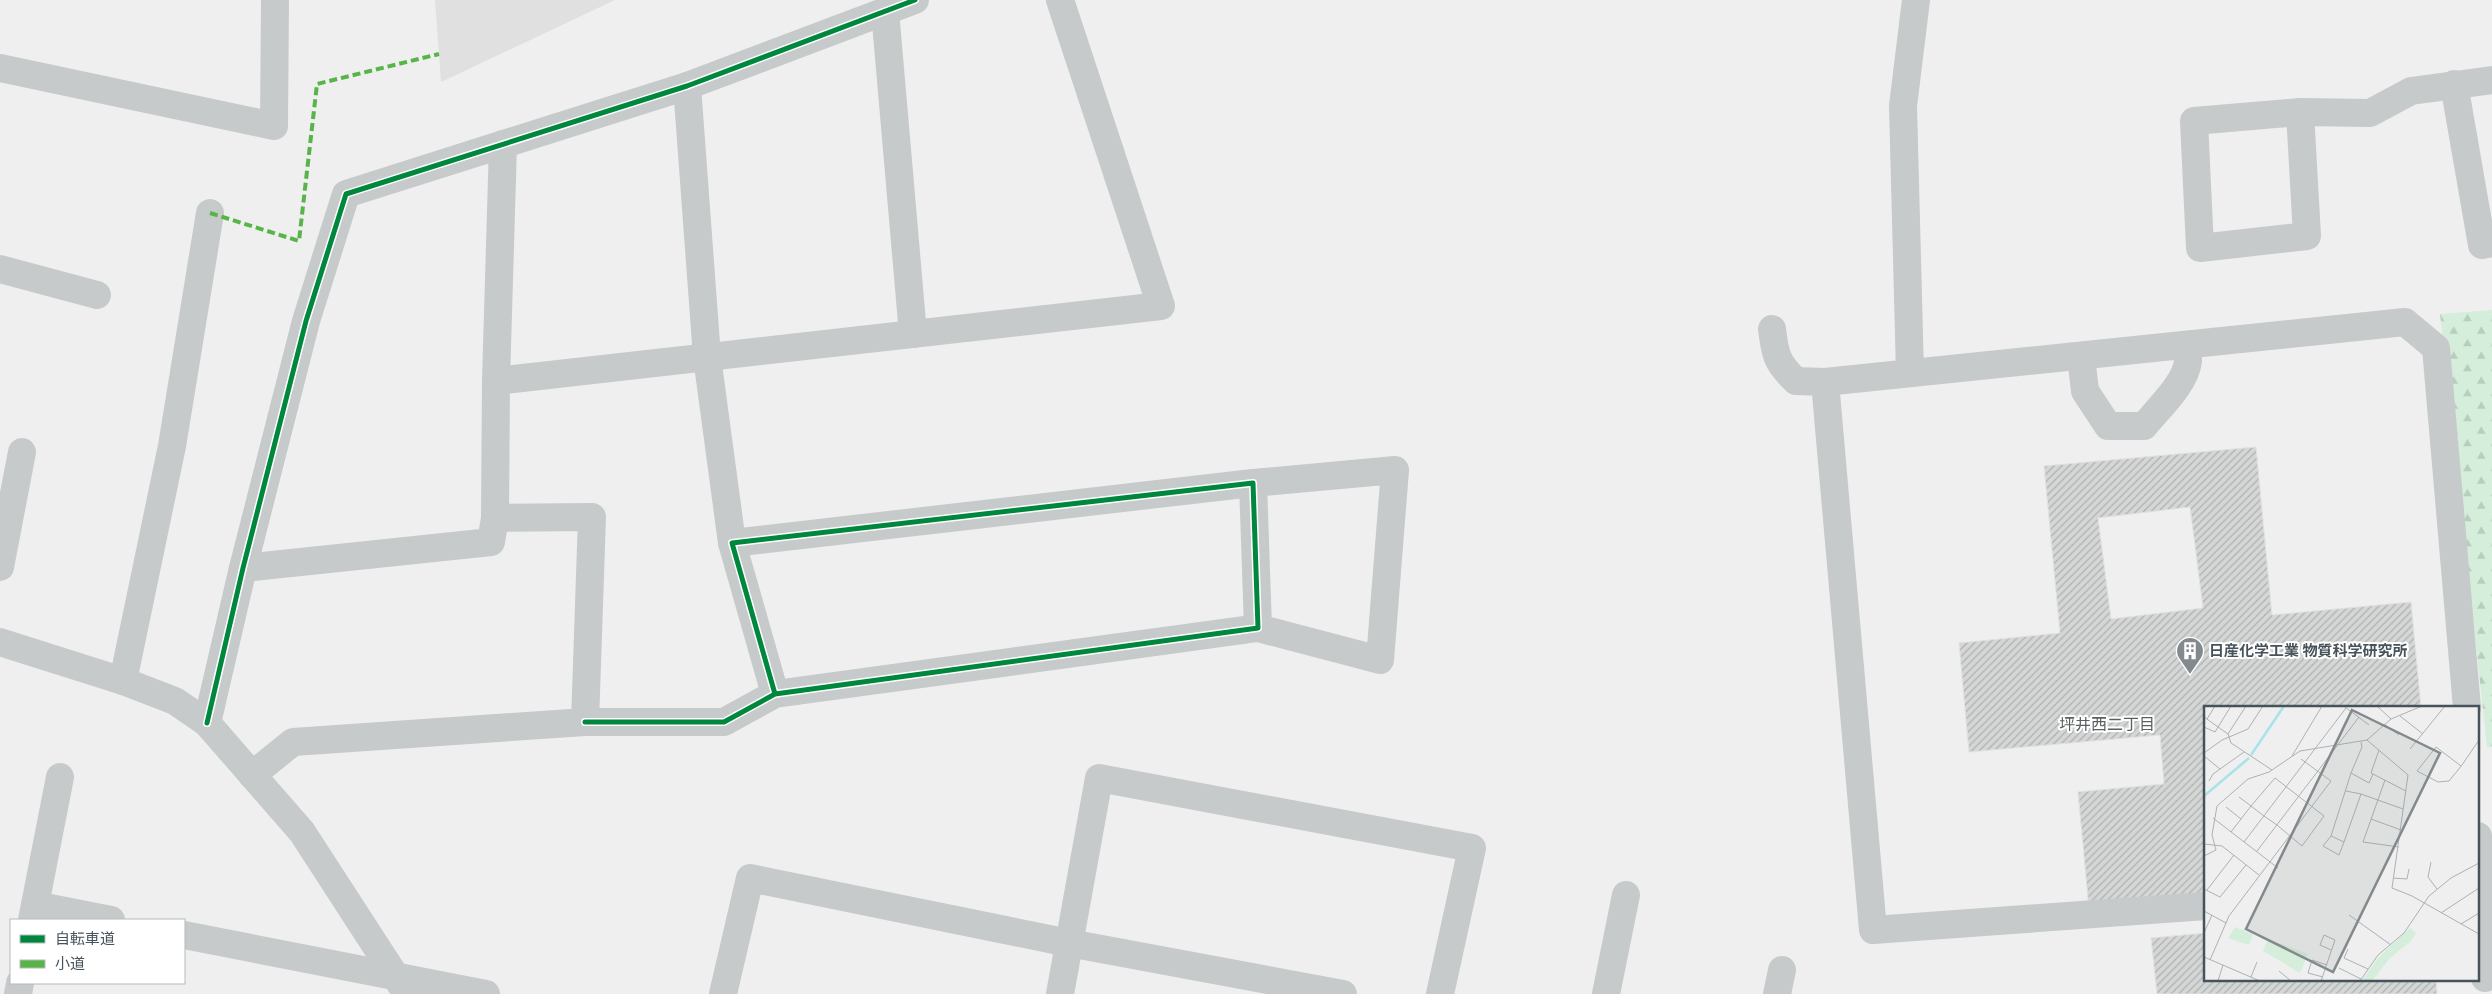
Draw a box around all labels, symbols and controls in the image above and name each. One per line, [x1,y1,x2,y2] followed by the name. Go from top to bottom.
[2175,636,2205,675] building icon: 日産化学工業 物質科学研究所
[2209,642,2408,660] place label: 日産化学工業 物質科学研究所
[2204,706,2480,982] inset map
[2059,715,2155,734] district label: 坪井西二丁目
[10,919,185,984] legend
[55,930,115,948] text: 自転車道
[55,955,85,973] text: 小道

